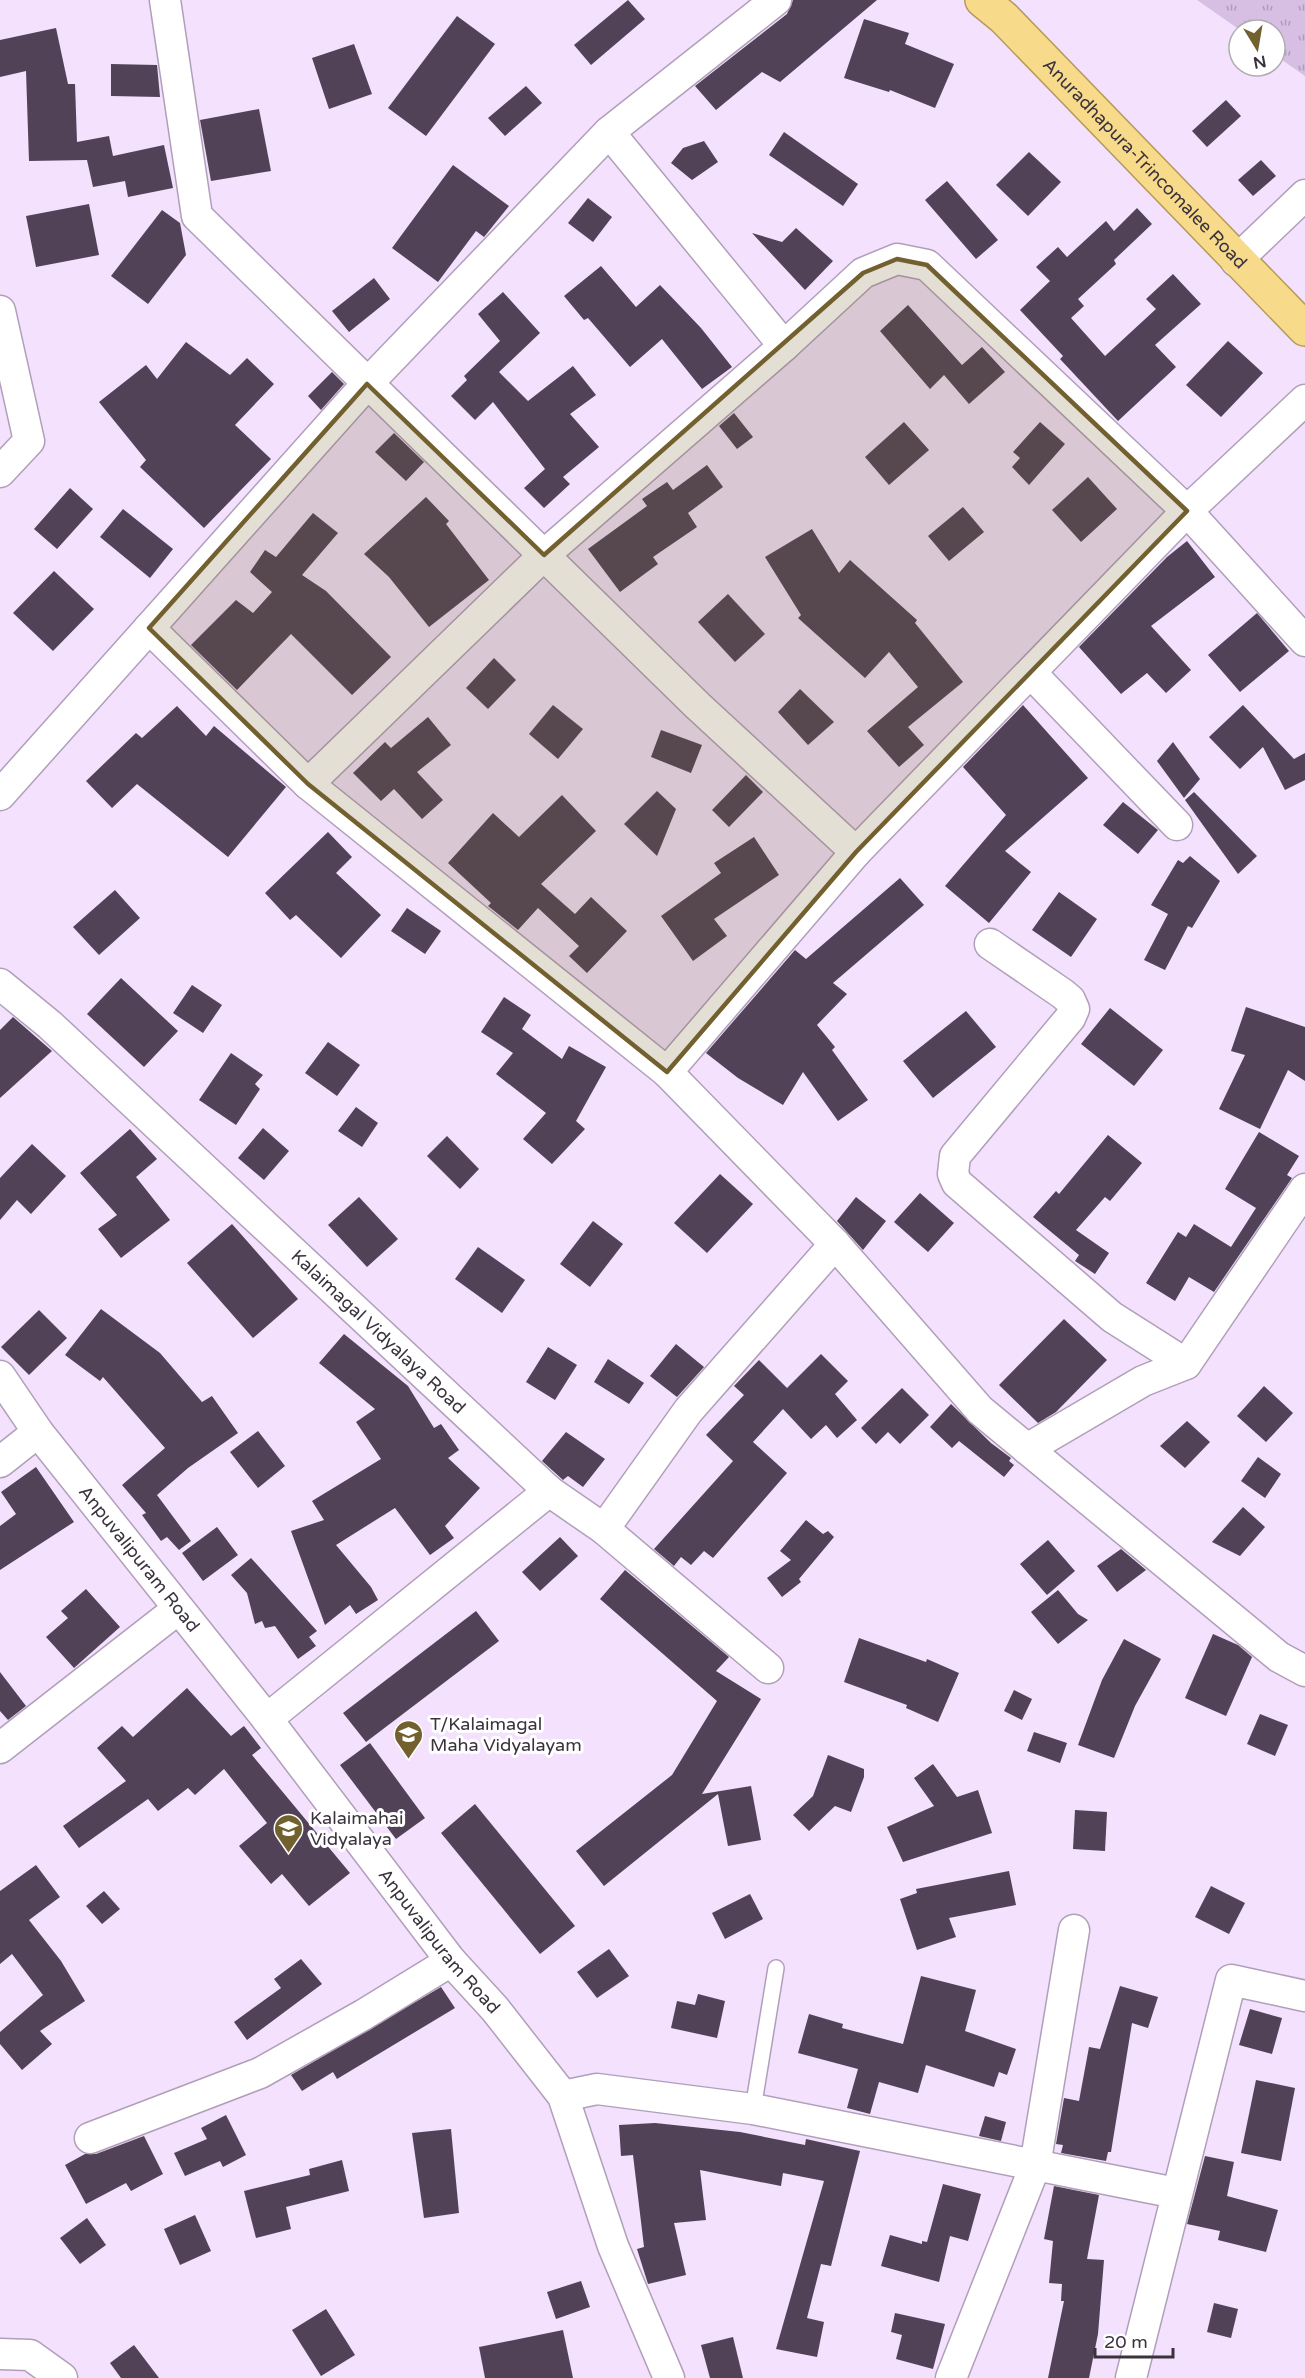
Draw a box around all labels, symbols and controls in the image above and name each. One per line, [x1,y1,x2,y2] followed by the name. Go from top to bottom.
[1227,18,1287,78] north arrow
[1251,51,1268,73] text: N
[1038,54,1252,273] street label: Anuradhapura-Trincomalee Road
[287,1245,470,1418] street label: Kalaimagal Vidyalaya Road
[74,1481,204,1636] street label: Anpuvalipuram Road
[430,1713,582,1756] place label: T/Kalaimagal Maha Vidyalayam
[393,1718,425,1760] school or university icon: T/Kalaimagal Maha Vidyalayam
[310,1807,403,1850] place label: Kalaimahai Vidyalaya
[273,1812,305,1854] school or university icon: Kalaimahai Vidyalaya
[374,1864,505,2018] street label: Anpuvalipuram Road
[1095,2321,1173,2359] scale bar
[1104,2331,1148,2353] text: 20 m

